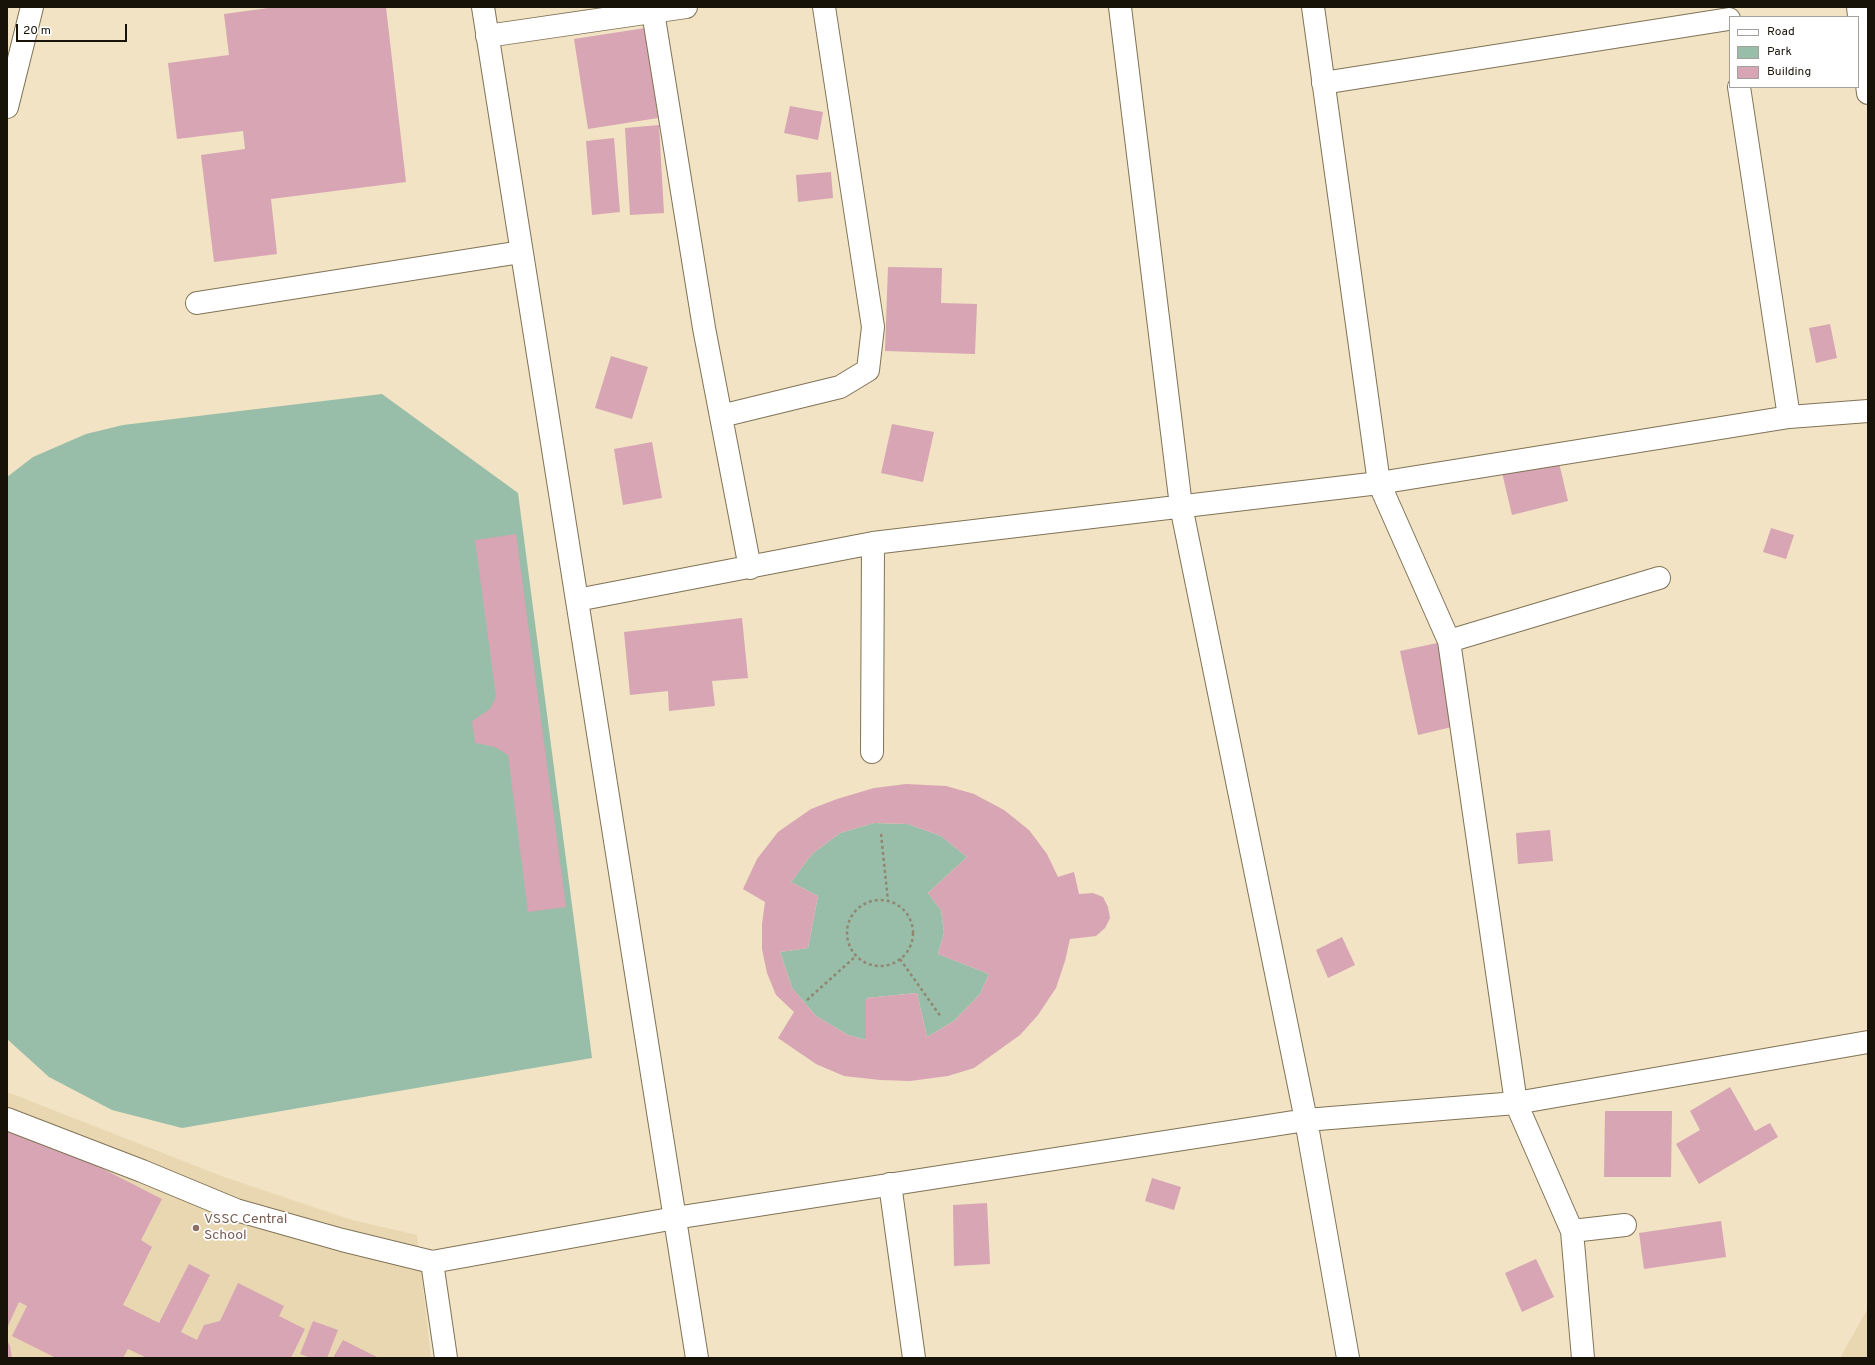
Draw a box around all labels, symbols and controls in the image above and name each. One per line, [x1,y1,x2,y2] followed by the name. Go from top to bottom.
[18,16,129,42] scale bar
[1729,16,1859,88] legend
[23,23,51,39] text: 20 m
[1767,24,1795,40] text: Road
[1767,44,1792,60] text: Park
[1767,64,1811,80] text: Building
[204,1212,287,1244] place label: VSSC Central School
[191,1223,201,1233] marker: VSSC Central School

